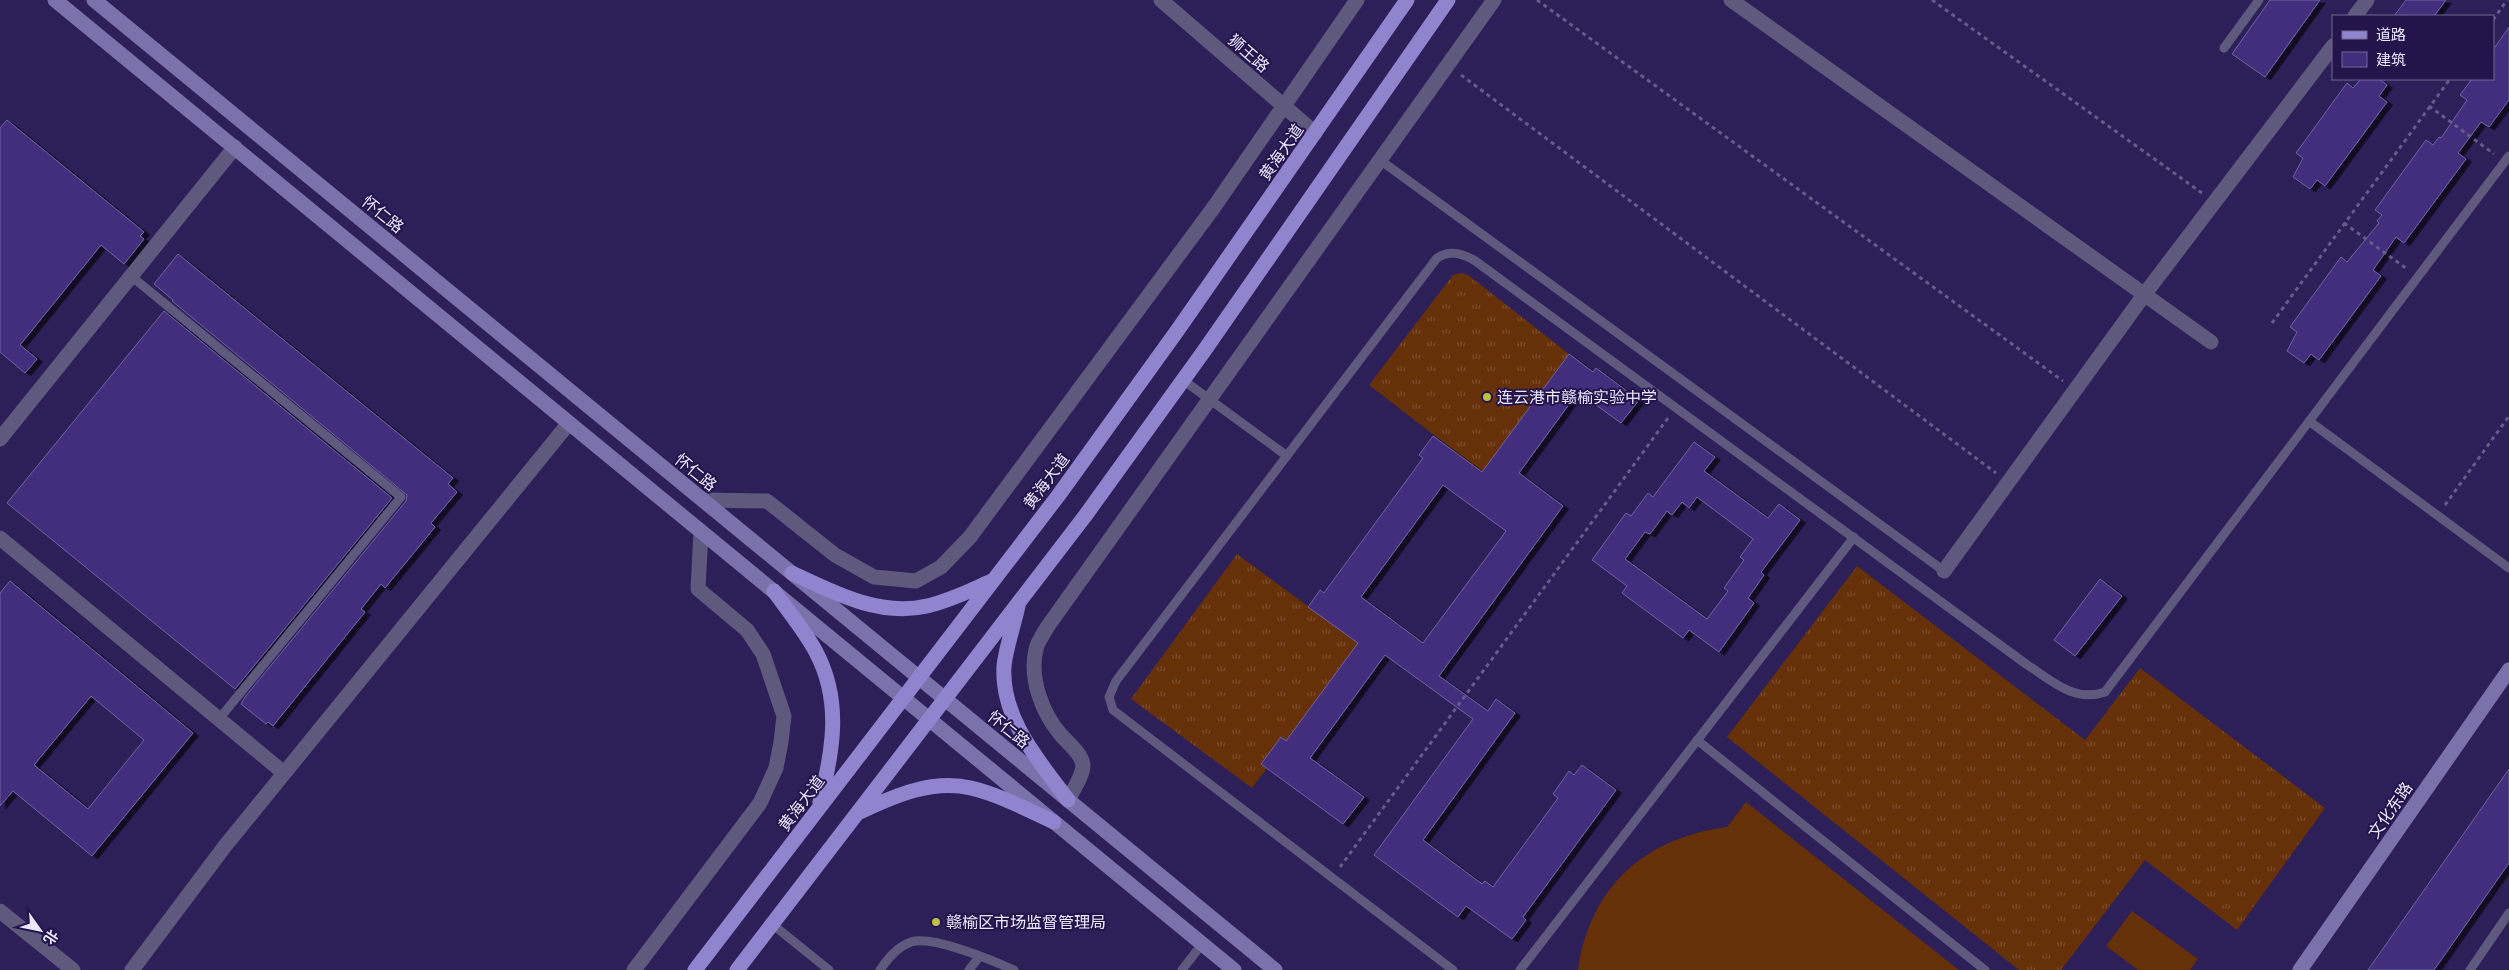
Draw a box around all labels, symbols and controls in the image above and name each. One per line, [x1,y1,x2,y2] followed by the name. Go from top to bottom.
[2332,15,2494,80] legend
[2376,25,2406,44] text: 道路
[1224,30,1274,76] street label: 狮王路
[2376,50,2406,69] text: 建筑
[1254,120,1308,184] street label: 黄海大道
[358,191,408,237] street label: 怀仁路
[1497,387,1657,407] place label: 连云港市赣榆实验中学
[1481,391,1493,403] marker: 连云港市赣榆实验中学
[671,449,721,495] street label: 怀仁路
[1019,449,1073,513] street label: 黄海大道
[984,706,1034,752] street label: 怀仁路
[774,771,828,835] street label: 黄海大道
[2363,778,2417,842] street label: 文化东路
[15,905,65,955] north arrow
[946,912,1106,932] place label: 赣榆区市场监督管理局
[930,916,942,928] marker: 赣榆区市场监督管理局
[40,926,62,948] text: 北

